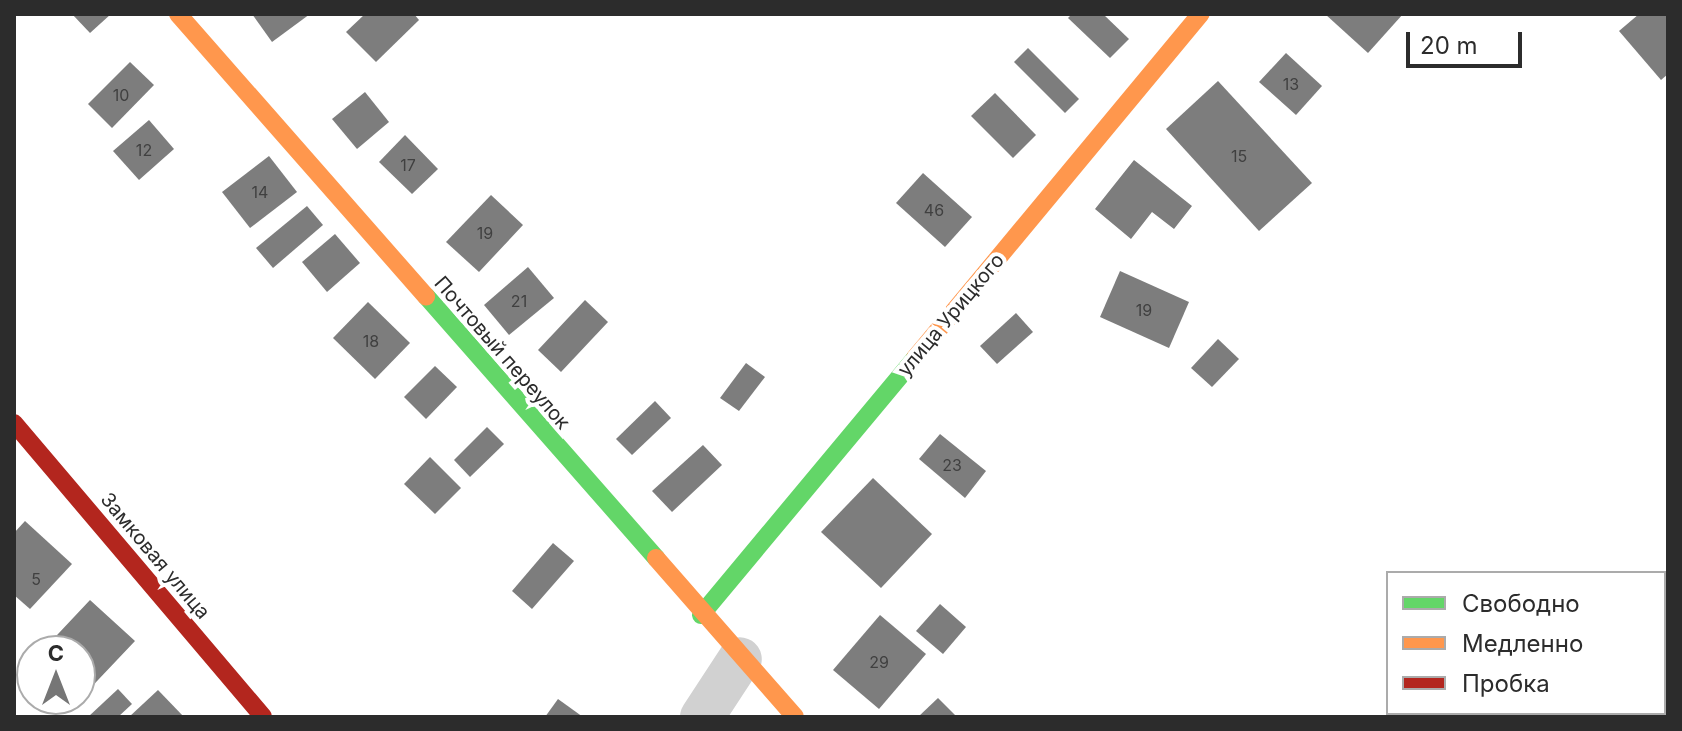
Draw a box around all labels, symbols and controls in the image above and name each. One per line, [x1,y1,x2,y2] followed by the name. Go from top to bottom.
[1410,16,1526,66] scale bar
[1420,31,1478,60] text: 20 m
[1283,74,1299,94] house number: 13
[113,85,129,105] house number: 10
[136,140,152,160] house number: 12
[1231,146,1247,166] house number: 15
[400,155,416,175] house number: 17
[252,182,268,202] house number: 14
[924,200,944,220] house number: 46
[477,223,493,243] house number: 19
[893,249,1009,381] street label: улица Урицкого
[429,272,575,434] street label: Почтовый переулок
[511,291,527,311] house number: 21
[1136,300,1152,320] house number: 19
[363,331,379,351] house number: 18
[942,455,962,475] house number: 23
[95,488,215,624] street label: Замковая улица
[31,569,41,589] house number: 5
[1386,571,1666,715] legend
[1462,589,1580,618] text: Свободно
[1462,629,1583,658] text: Медленно
[16,635,96,715] north arrow
[48,640,64,666] text: С
[869,652,889,672] house number: 29
[1462,669,1550,698] text: Пробка

